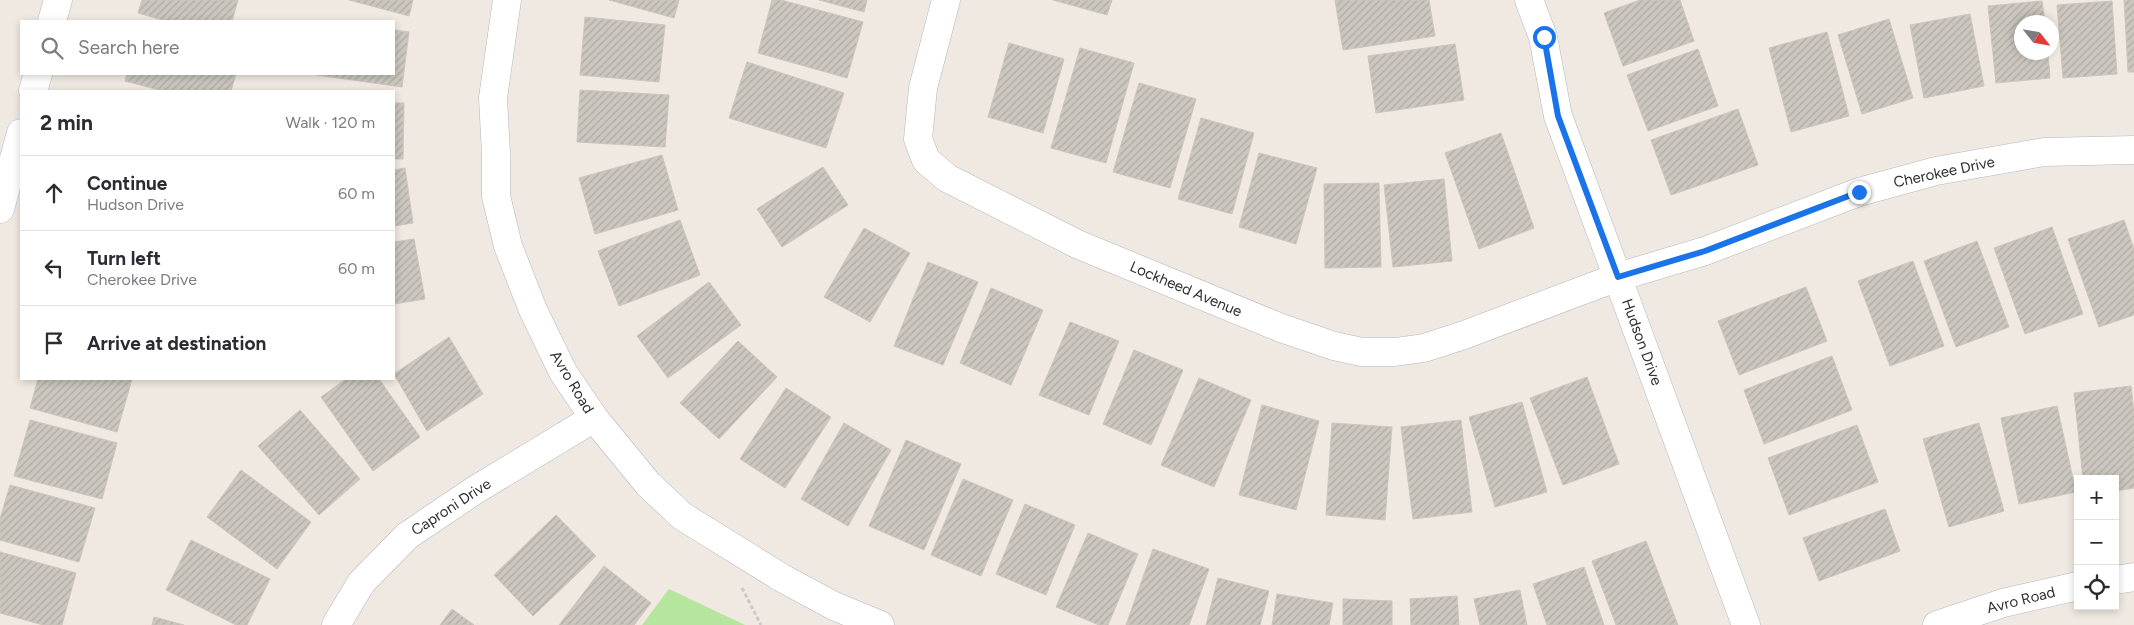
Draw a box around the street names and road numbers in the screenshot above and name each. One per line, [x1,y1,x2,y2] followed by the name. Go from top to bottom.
[1892,152,1996,192] street label: Cherokee Drive
[1127,257,1245,321] street label: Lockheed Avenue
[1618,296,1666,388] street label: Hudson Drive
[546,347,598,417] street label: Avro Road
[408,475,494,539] street label: Caproni Drive
[1985,583,2057,617] street label: Avro Road

